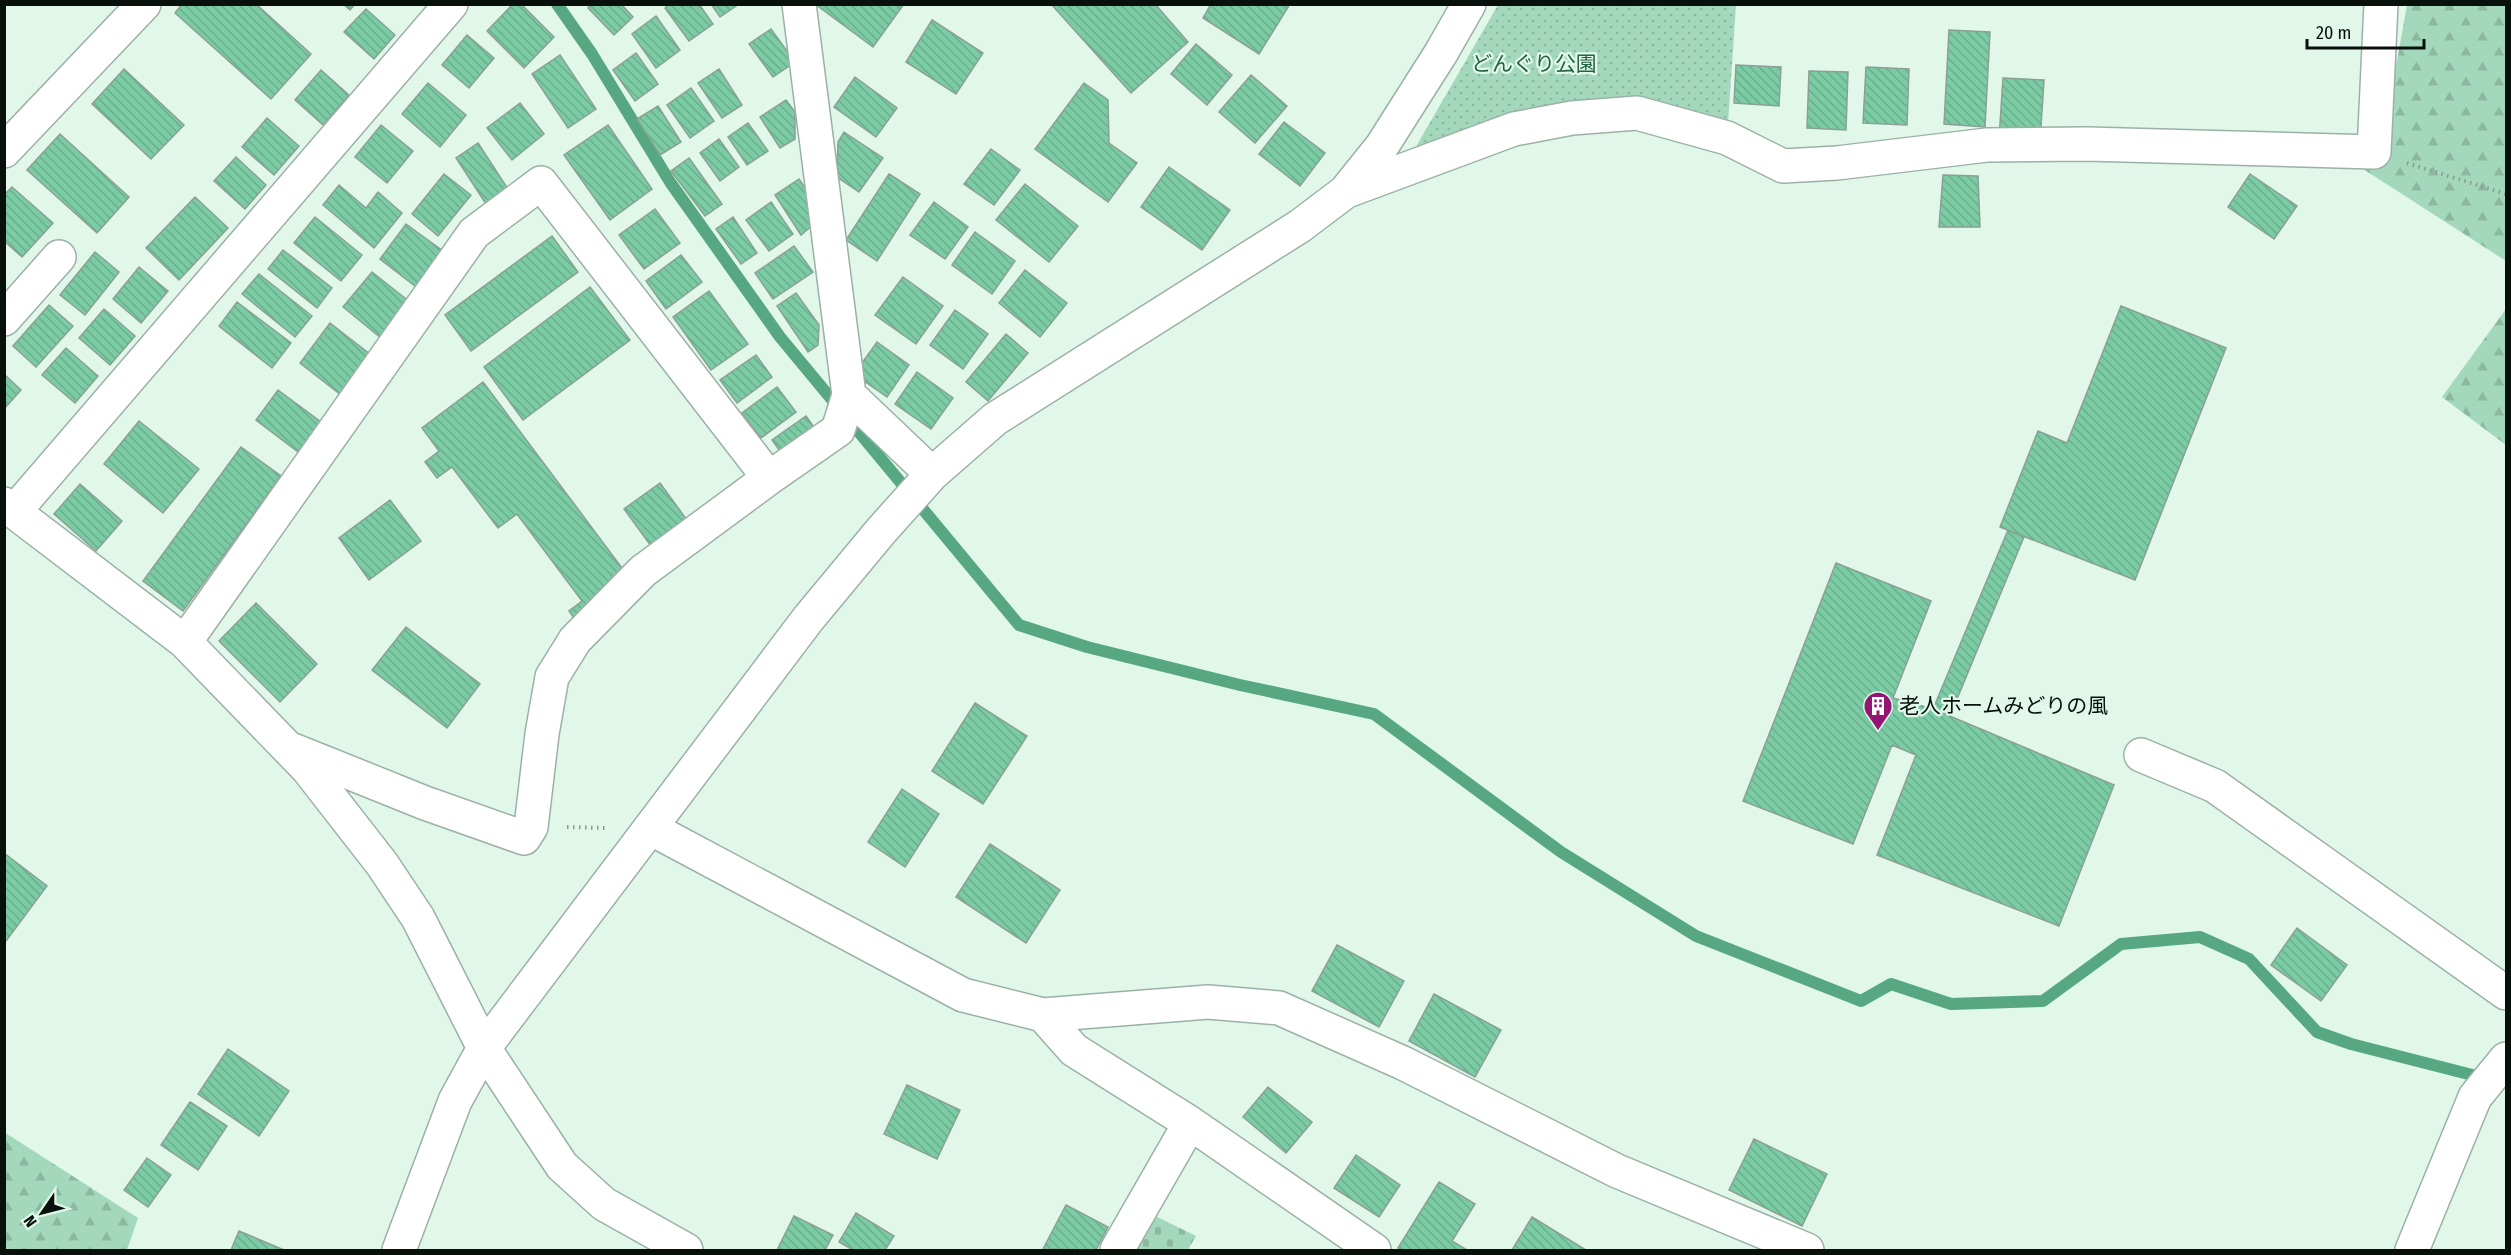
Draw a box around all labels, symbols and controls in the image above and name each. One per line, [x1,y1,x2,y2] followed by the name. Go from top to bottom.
[2307,12,2424,50] scale bar
[2316,22,2351,44] text: 20 m
[1471,51,1597,77] park label: どんぐり公園
[1862,690,1894,732] building icon: 老人ホームみどりの風
[1899,693,2108,719] place label: 老人ホームみどりの風
[12,1183,72,1243] north arrow
[20,1212,41,1231] text: N

